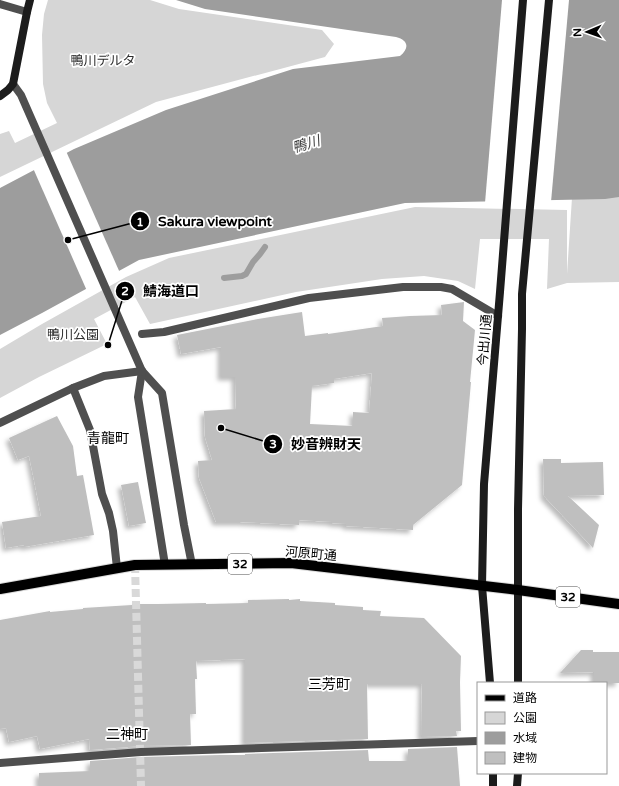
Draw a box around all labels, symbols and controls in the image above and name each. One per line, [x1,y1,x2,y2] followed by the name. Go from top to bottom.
[567,12,607,52] north arrow
[571,28,584,37] text: N
[70,53,136,69] park label: 鴨川デルタ
[290,132,324,157] water label: 鴨川
[130,208,280,234] callout: Sakura viewpoint
[158,213,273,230] text: Sakura viewpoint
[136,215,144,229] text: 1
[115,278,207,304] callout: 鯖海道口
[143,283,199,300] text: 鯖海道口
[121,284,129,298] text: 2
[475,313,495,367] street label: 今出川通
[47,327,99,343] park label: 鴨川公園
[87,430,129,447] district label: 青龍町
[263,431,369,457] callout: 妙音辨財天
[291,436,361,453] text: 妙音辨財天
[269,437,277,451] text: 3
[284,544,338,564] street label: 河原町通
[228,554,252,574] road number: 32
[556,587,580,607] road number: 32
[308,676,350,693] district label: 三芳町
[477,682,607,774] legend
[513,691,537,705] text: 道路
[513,711,537,725] text: 公園
[106,726,148,743] district label: 二神町
[513,731,537,745] text: 水域
[513,751,537,765] text: 建物

